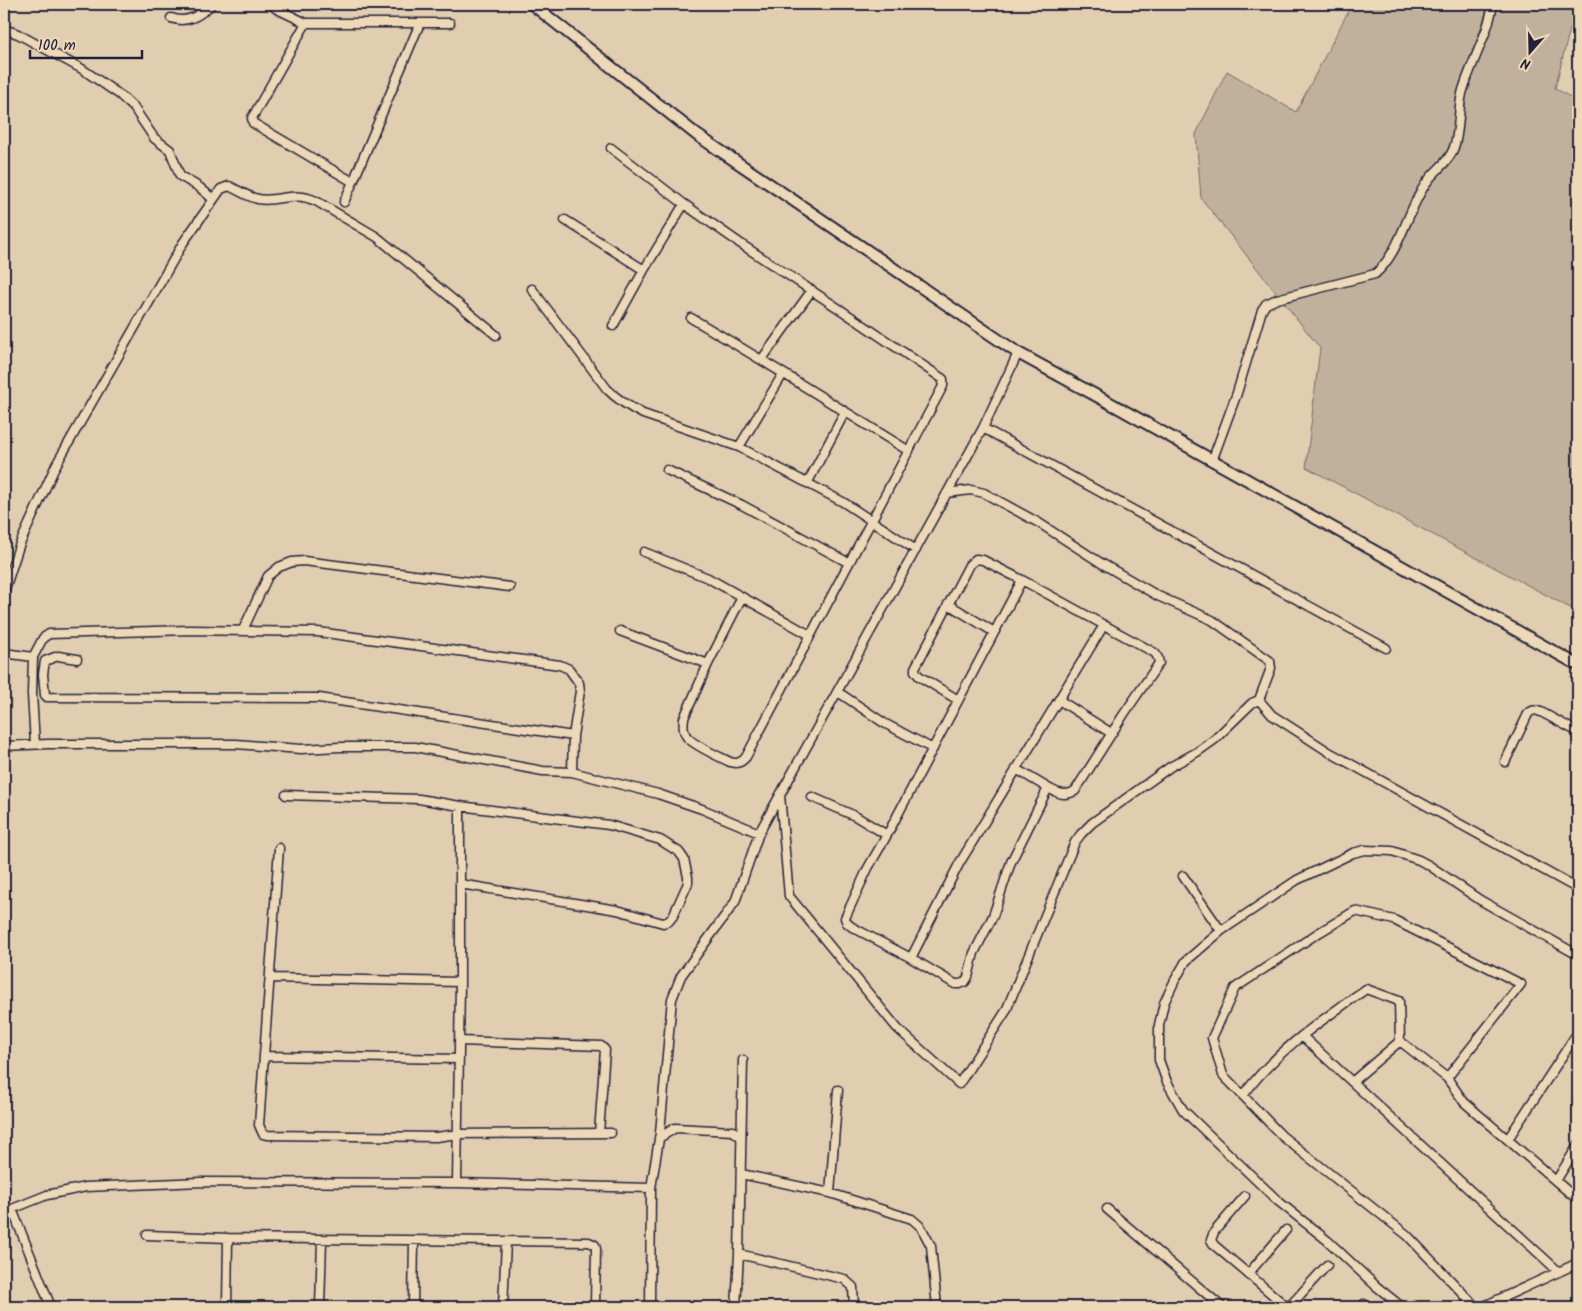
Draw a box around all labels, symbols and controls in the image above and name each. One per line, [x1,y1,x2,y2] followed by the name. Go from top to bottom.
[30,28,142,60] scale bar
[1504,28,1554,78] north arrow
[38,34,76,58] text: 100 m
[1518,51,1534,75] text: N

